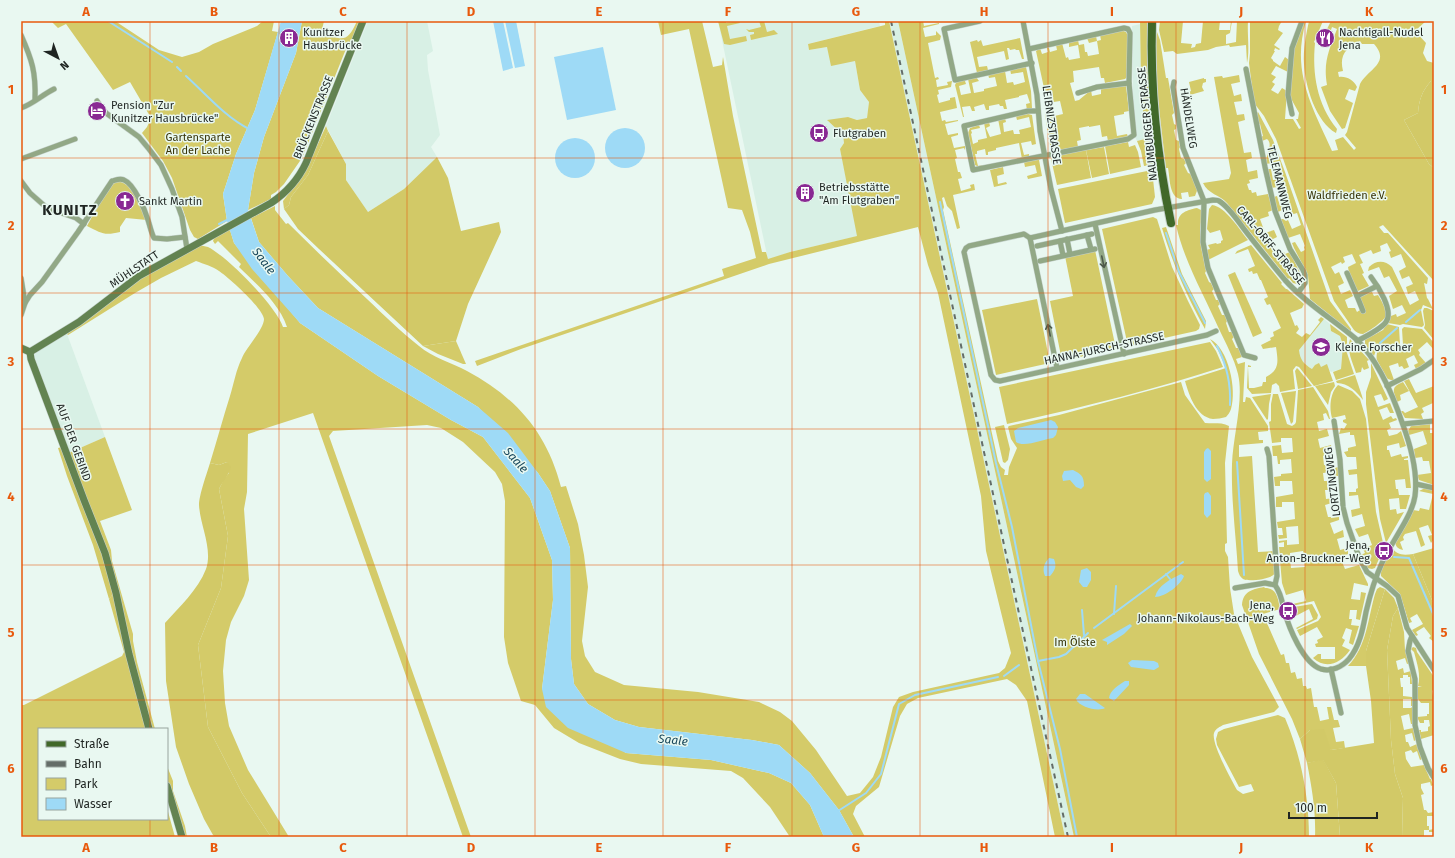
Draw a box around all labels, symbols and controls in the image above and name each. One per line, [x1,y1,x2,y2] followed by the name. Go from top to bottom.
[81,4,90,19] text: A
[210,4,218,19] text: B
[339,4,347,19] text: C
[467,4,476,19] text: D
[596,4,603,19] text: E
[725,4,732,19] text: F
[852,4,860,19] text: G
[980,4,988,19] text: H
[1110,4,1114,19] text: I
[1238,4,1243,19] text: J
[1365,4,1374,19] text: K
[303,26,362,52] place label: Kunitzer Hausbrücke
[1339,26,1423,52] place label: Nachtigall-Nudel Jena
[278,27,300,49] building icon: Kunitzer Hausbrücke
[1314,27,1336,49] restaurant icon: Nachtigall-Nudel Jena
[38,38,78,78] north arrow
[57,58,71,72] text: N
[1135,66,1160,182] street label: NAUMBURGER STRASSE
[290,73,336,161] street label: BRÜCKENSTRASSE
[8,82,14,97] text: 1
[1441,82,1447,97] text: 1
[1040,85,1064,166] street label: LEIBNIZSTRASSE
[1177,87,1201,149] street label: HÄNDELWEG
[111,99,218,125] place label: Pension "Zur Kunitzer Hausbrücke"
[86,100,108,122] hotel icon: Pension "Zur Kunitzer Hausbrücke"
[808,122,830,144] bus stop icon: Flutgraben
[833,127,886,140] place label: Flutgraben
[165,131,231,157] park label: Gartensparte An der Lache
[1264,144,1295,220] street label: TELEMANNWEG
[819,181,899,207] place label: Betriebsstätte "Am Flutgraben"
[794,182,816,204] building icon: Betriebsstätte "Am Flutgraben"
[1307,189,1387,202] park label: Waldfrieden e.V.
[114,190,136,212] church icon: Sankt Martin
[139,195,202,208] place label: Sankt Martin
[42,201,98,219] district label: KUNITZ
[1234,203,1307,288] street label: CARL-ORFF-STRASSE
[8,218,15,233] text: 2
[1441,218,1448,233] text: 2
[249,244,279,277] water label: Saale
[107,247,162,291] street label: MÜHLSTATT
[1100,255,1108,268] one-way arrow
[1045,324,1053,337] one-way arrow
[1043,329,1165,368] street label: HANNA-JURSCH-STRASSE
[1310,336,1332,358] school or university icon: Kleine Forscher
[1335,341,1412,354] place label: Kleine Forscher
[7,354,15,369] text: 3
[1440,354,1448,369] text: 3
[53,402,94,483] street label: AUF DER GEBIND
[500,444,531,476] water label: Saale
[1322,446,1343,517] street label: LORTZINGWEG
[7,489,15,504] text: 4
[1440,489,1448,504] text: 4
[1266,539,1370,565] place label: Jena, Anton-Bruckner-Weg
[1373,540,1395,562] bus stop icon: Jena, Anton-Bruckner-Weg
[1137,599,1274,625] place label: Jena, Johann-Nikolaus-Bach-Weg
[1277,600,1299,622] bus stop icon: Jena, Johann-Nikolaus-Bach-Weg
[8,625,15,640] text: 5
[1441,625,1448,640] text: 5
[1054,635,1096,649] park label: Im Ölste
[38,728,168,820] legend
[656,731,689,749] water label: Saale
[74,737,109,751] text: Straße
[74,757,102,771] text: Bahn
[7,761,15,776] text: 6
[1440,761,1448,776] text: 6
[74,777,98,791] text: Park
[1289,794,1377,820] scale bar
[74,797,113,811] text: Wasser
[1295,801,1327,815] text: 100 m
[81,840,90,855] text: A
[210,840,218,855] text: B
[339,840,347,855] text: C
[467,840,476,855] text: D
[596,840,603,855] text: E
[725,840,732,855] text: F
[852,840,860,855] text: G
[980,840,988,855] text: H
[1110,840,1114,855] text: I
[1238,840,1243,855] text: J
[1365,840,1374,855] text: K

